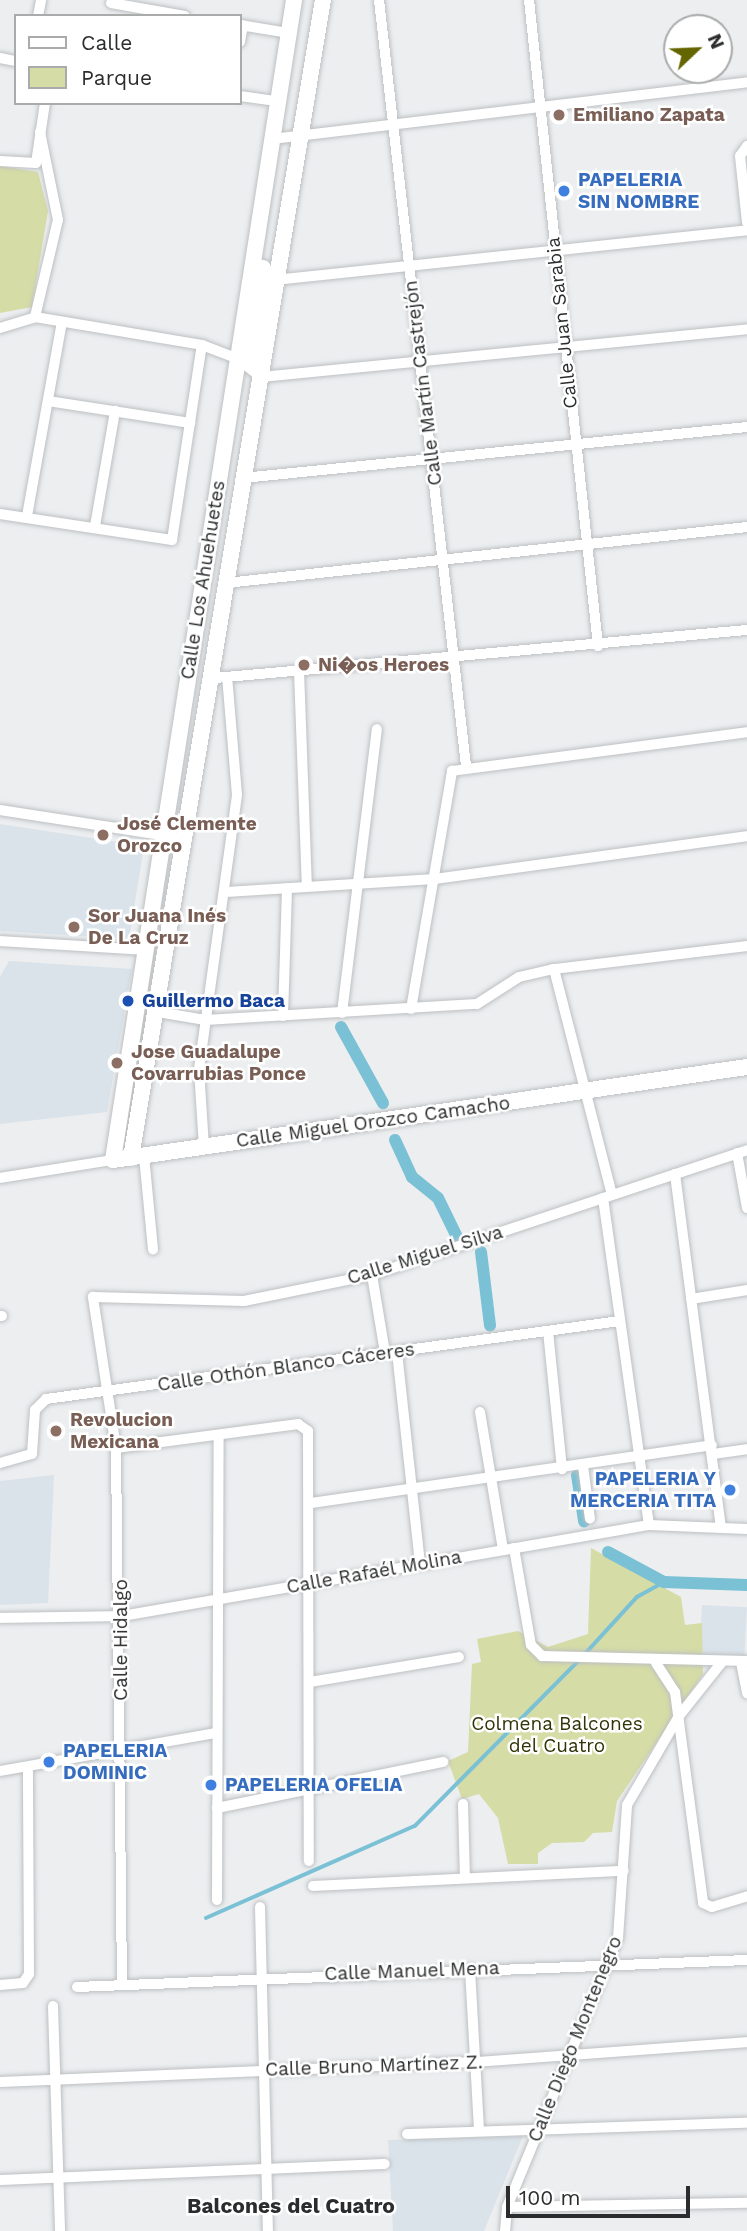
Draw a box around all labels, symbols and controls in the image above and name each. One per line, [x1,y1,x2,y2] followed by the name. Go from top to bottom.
[14,14,242,105] legend
[663,14,733,84] north arrow
[81,30,132,55] text: Calle
[703,30,729,52] text: N
[81,65,152,90] text: Parque
[573,104,725,126] place label: Emiliano Zapata
[551,107,567,123] marker: Emiliano Zapata
[578,169,699,213] place label: PAPELERIA SIN NOMBRE
[556,183,572,199] marker: PAPELERIA SIN NOMBRE
[542,236,582,410] street label: Calle Juan Sarabia
[399,279,447,487] street label: Calle Martín Castrejón
[176,479,230,681] street label: Calle Los Ahuehuetes
[318,654,449,676] place label: Ni�os Heroes
[296,657,312,673] marker: Ni�os Heroes
[117,813,257,857] place label: José Clemente Orozco
[95,827,111,843] marker: José Clemente Orozco
[88,905,227,949] place label: Sor Juana Inés De La Cruz
[66,919,82,935] marker: Sor Juana Inés De La Cruz
[142,990,285,1012] place label: Guillermo Baca
[120,993,136,1009] marker: Guillermo Baca
[131,1041,306,1085] place label: Jose Guadalupe Covarrubias Ponce
[109,1055,125,1071] marker: Jose Guadalupe Covarrubias Ponce
[234,1091,512,1153] street label: Calle Miguel Orozco Camacho
[344,1220,506,1290] street label: Calle Miguel Silva
[156,1338,416,1396] street label: Calle Othón Blanco Cáceres
[70,1409,173,1453] place label: Revolucion Mexicana
[48,1423,64,1439] marker: Revolucion Mexicana
[569,1468,716,1512] place label: PAPELERIA Y MERCERIA TITA
[722,1482,738,1498] marker: PAPELERIA Y MERCERIA TITA
[284,1545,464,1599] street label: Calle Rafaél Molina
[110,1579,132,1701] street label: Calle Hidalgo
[471,1713,643,1757] park label: Colmena Balcones del Cuatro
[63,1740,167,1784] place label: PAPELERIA DOMINIC
[41,1754,57,1770] marker: PAPELERIA DOMINIC
[225,1774,403,1796] place label: PAPELERIA OFELIA
[203,1777,219,1793] marker: PAPELERIA OFELIA
[523,1933,627,2145] street label: Calle Diego Montenegro
[324,1957,500,1985] street label: Calle Manuel Mena
[265,2051,483,2081] street label: Calle Bruno Martínez Z.
[509,2172,693,2216] scale bar
[519,2185,581,2210] text: 100 m
[187,2193,395,2219] district label: Balcones del Cuatro

